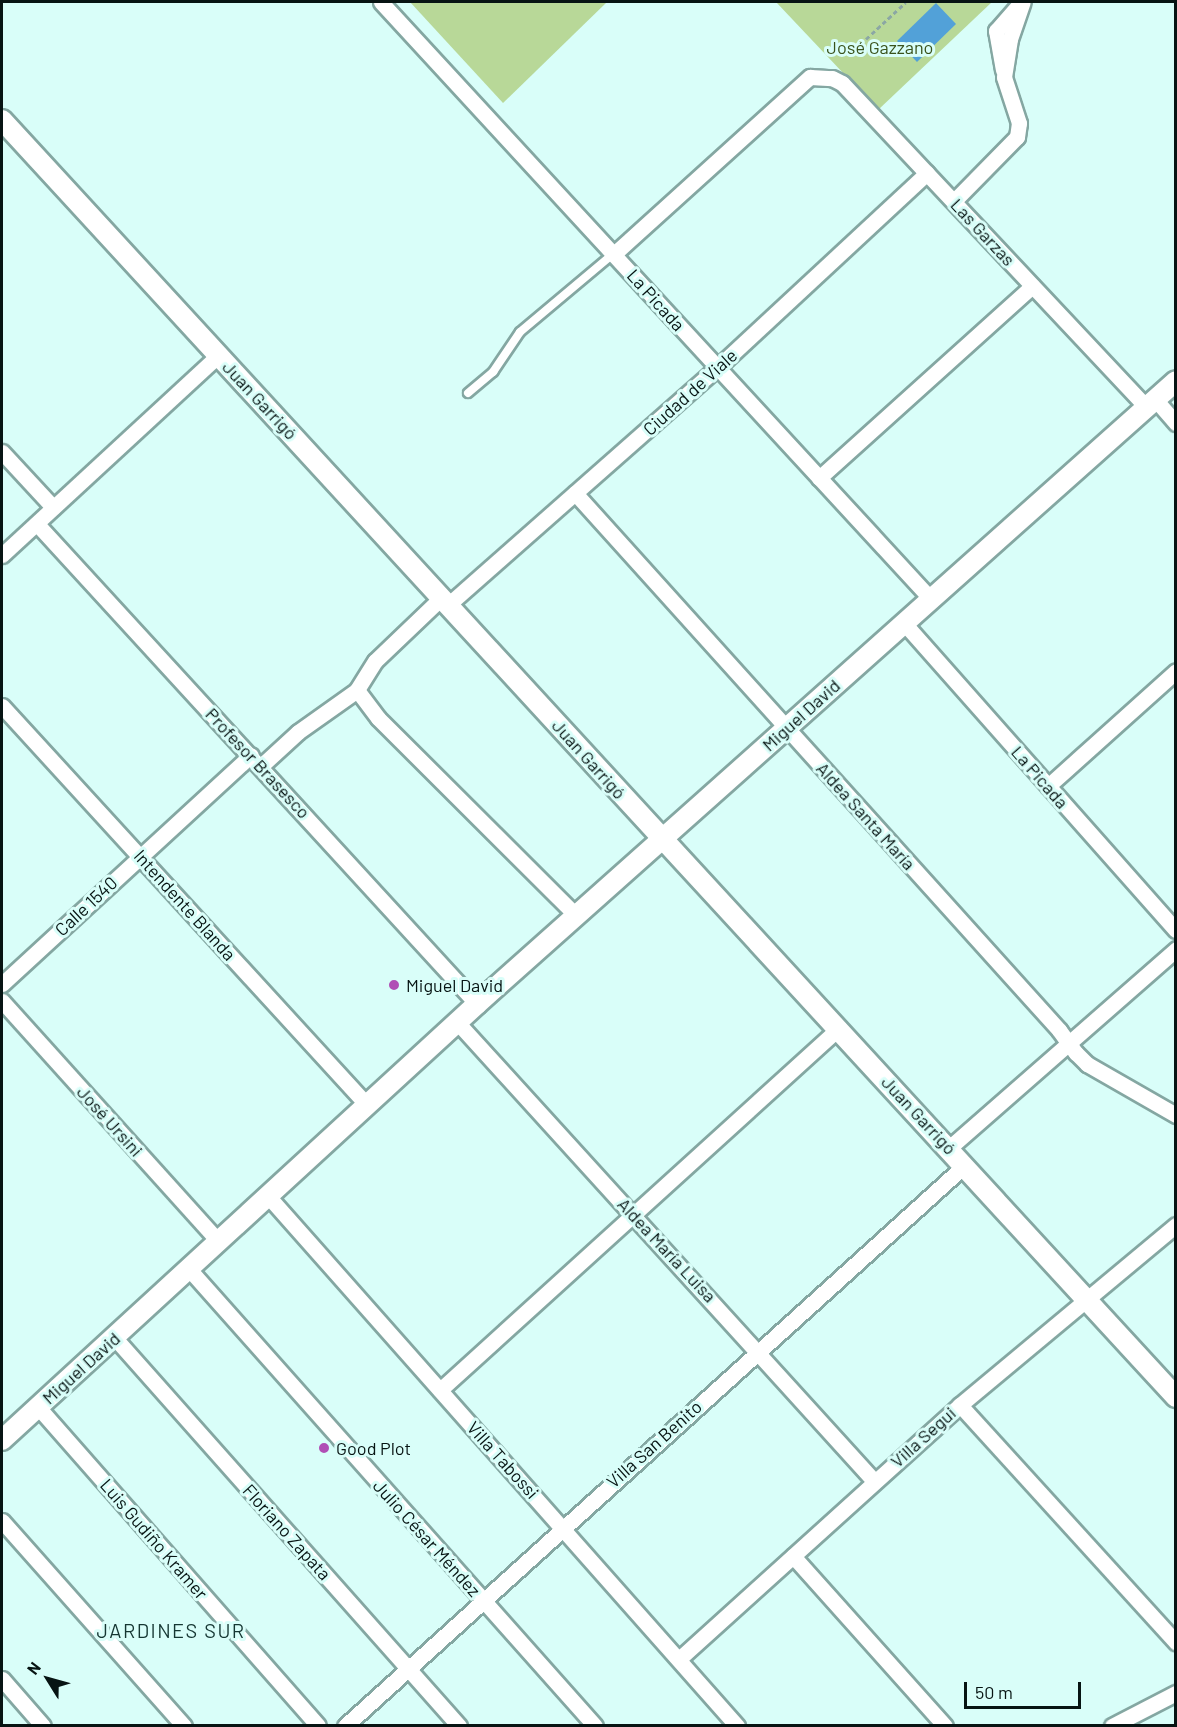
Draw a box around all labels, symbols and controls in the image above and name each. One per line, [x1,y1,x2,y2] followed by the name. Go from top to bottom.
[827,36,933,58] park label: José Gazzano
[946,194,1020,270] street label: Las Garzas
[623,265,689,335] street label: La Picada
[639,344,741,440] street label: Ciudad de Viale
[218,356,302,444] street label: Juan Garrigó
[758,674,844,756] street label: Miguel David
[201,703,315,823] street label: Profesor Brasesco
[548,715,630,803] street label: Juan Garrigó
[1007,741,1073,813] street label: La Picada
[812,758,920,874] street label: Aldea Santa María
[130,845,240,965] street label: Intendente Blanda
[50,872,122,940] street label: Calle 1540
[406,974,503,996] place label: Miguel David
[387,978,401,992] marker: Miguel David
[877,1071,961,1159] street label: Juan Garrigó
[73,1081,147,1161] street label: José Ursini
[613,1193,721,1307] street label: Aldea María Luisa
[38,1327,124,1409] street label: Miguel David
[602,1396,706,1492] street label: Villa San Benito
[886,1402,960,1472] street label: Villa Segui
[463,1417,543,1503] street label: Villa Tabossi
[336,1437,411,1459] place label: Good Plot
[317,1441,331,1455] marker: Good Plot
[96,1474,212,1604] street label: Luis Gudiño Kramer
[369,1475,485,1601] street label: Julio César Méndez
[238,1480,336,1584] street label: Floriano Zapata
[96,1618,246,1642] district label: JARDINES SUR
[18,1649,78,1709] north arrow
[22,1658,44,1678] text: N
[967,1670,1084,1708] scale bar
[975,1681,1013,1703] text: 50 m

